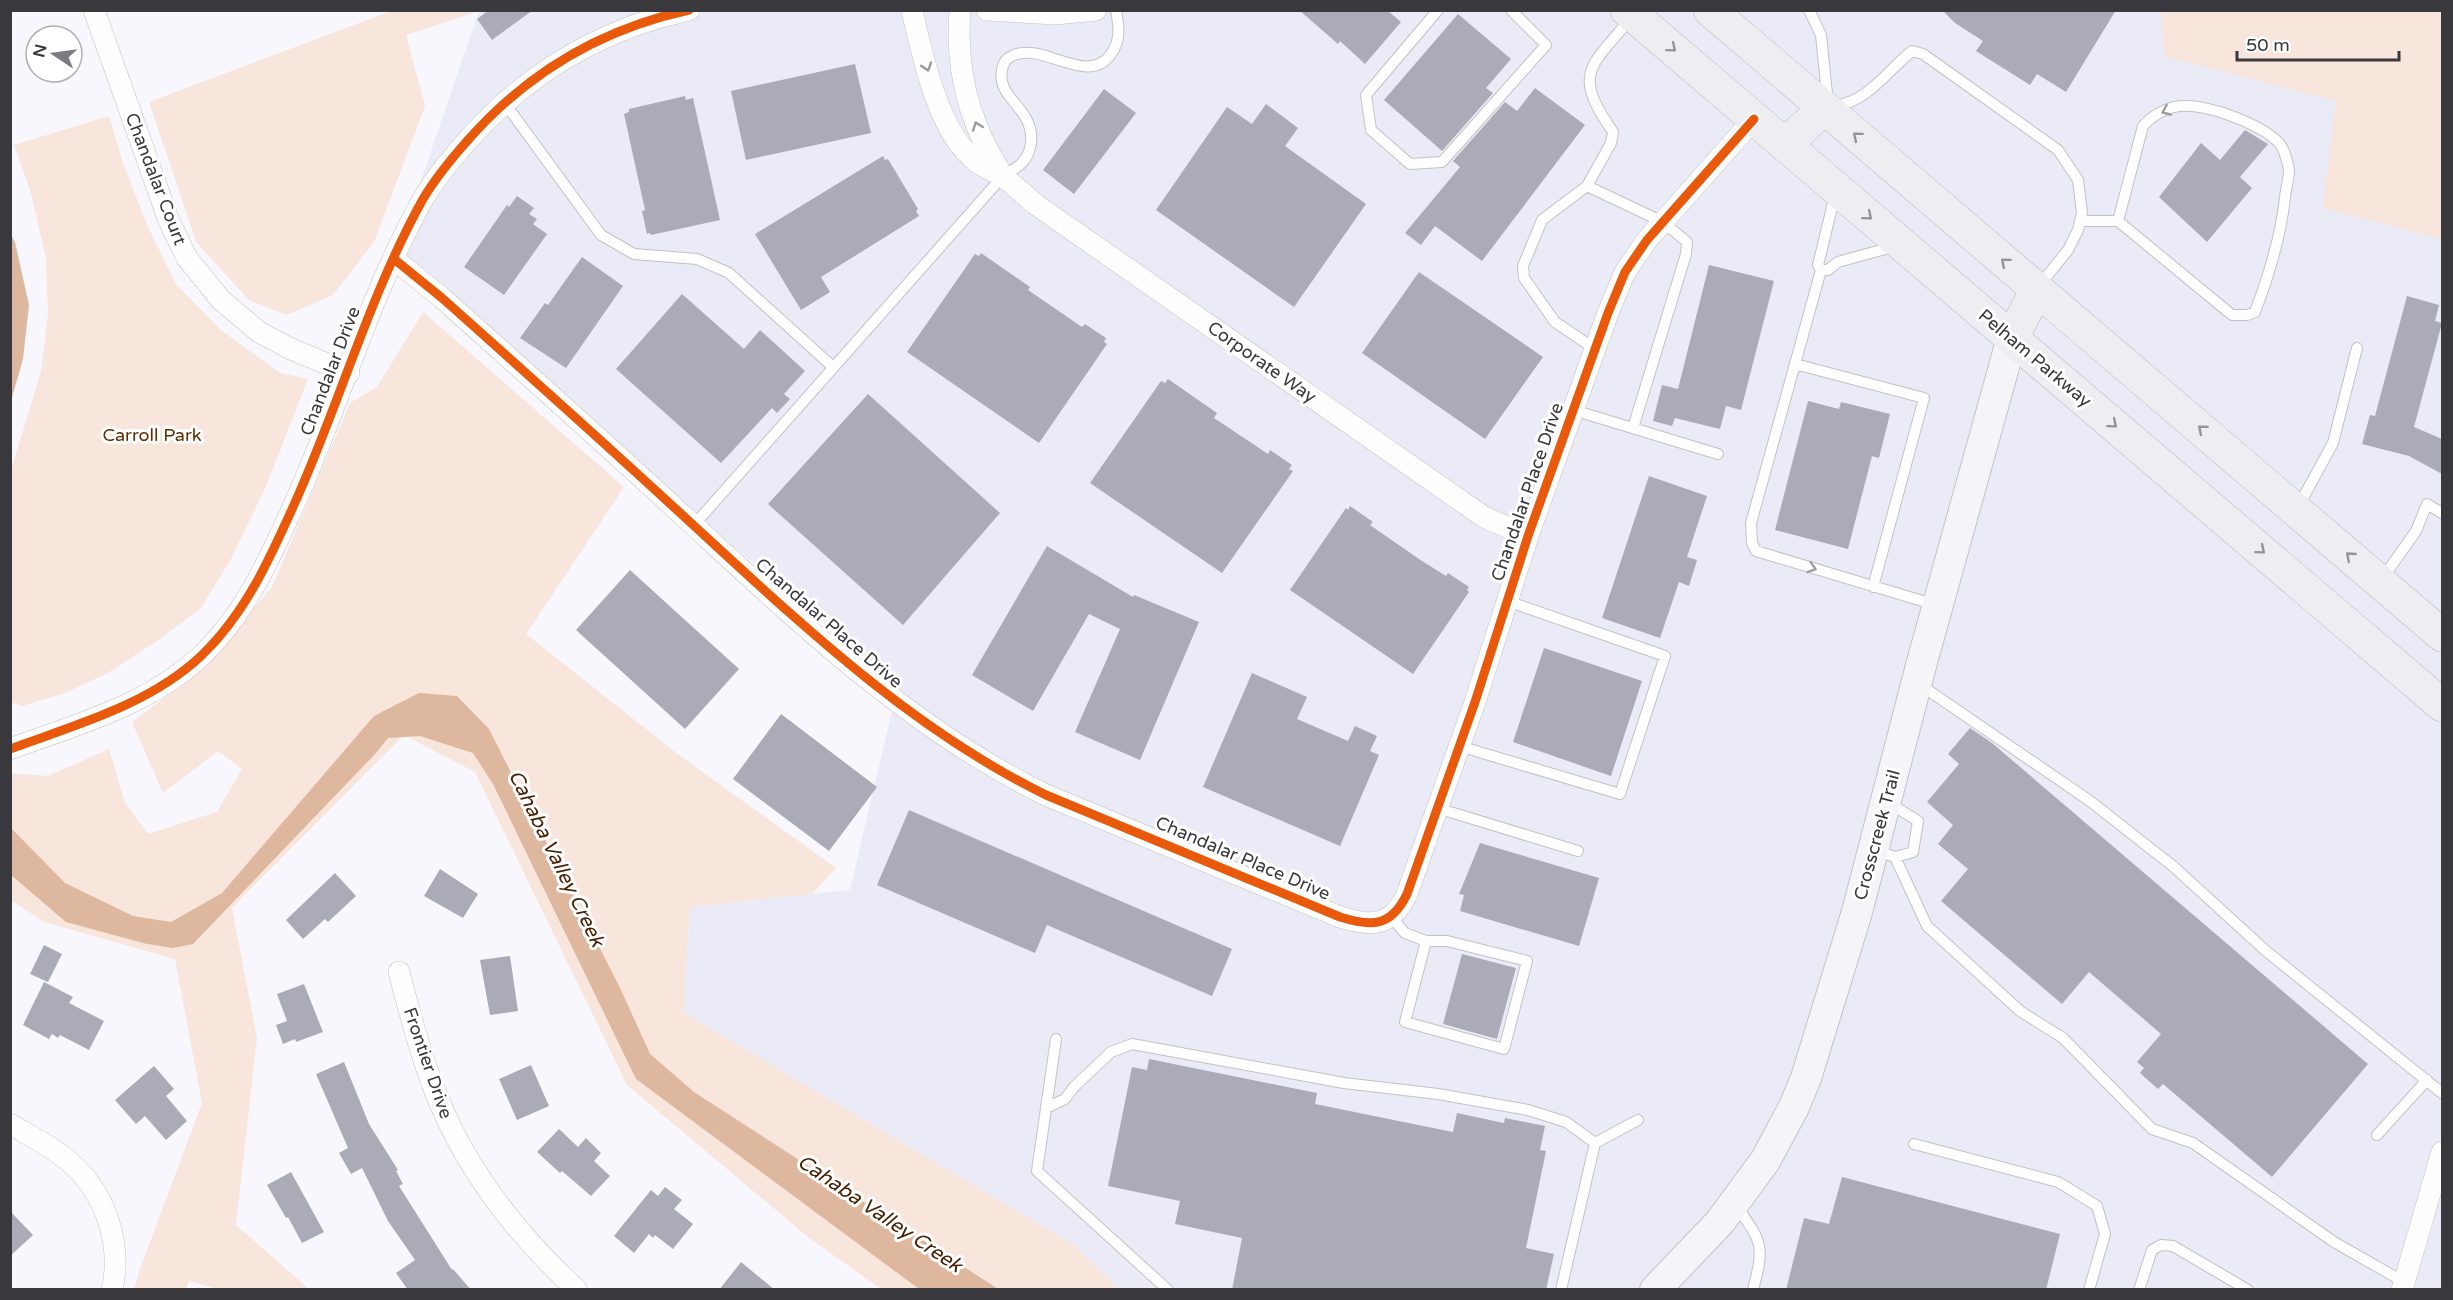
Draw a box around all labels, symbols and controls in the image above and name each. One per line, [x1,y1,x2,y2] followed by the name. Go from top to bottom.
[24,24,84,84] north arrow
[2237,24,2399,62] scale bar
[2246,34,2290,56] text: 50 m
[1665,41,1676,52] one-way arrow
[29,42,52,59] text: N
[920,61,932,72] one-way arrow
[2161,104,2172,116] one-way arrow
[121,110,191,248] street label: Chandalar Court
[972,121,985,132] one-way arrow
[1853,132,1864,143] one-way arrow
[1861,208,1872,219] one-way arrow
[2001,258,2012,269] one-way arrow
[295,303,365,439] street label: Chandalar Drive
[1974,304,2096,412] street label: Pelham Parkway
[1203,316,1321,408] street label: Corporate Way
[1486,400,1568,584] street label: Chandalar Place Drive
[2106,417,2117,428] one-way arrow
[102,424,202,446] park label: Carroll Park
[2198,426,2209,437] one-way arrow
[2254,543,2265,554] one-way arrow
[2346,552,2357,563] one-way arrow
[751,553,907,693] street label: Chandalar Place Drive
[1806,561,1817,574] one-way arrow
[503,766,610,953] water label: Cahaba Valley Creek
[1849,767,1905,903] street label: Crosscreek Trail
[1152,811,1334,905] street label: Chandalar Place Drive
[399,1004,457,1122] street label: Frontier Drive
[793,1150,968,1279] water label: Cahaba Valley Creek

